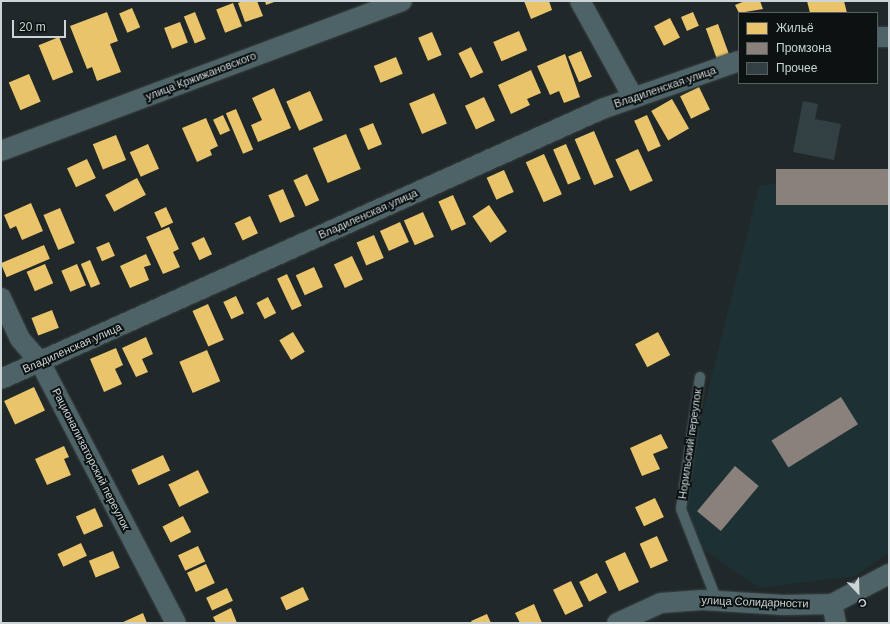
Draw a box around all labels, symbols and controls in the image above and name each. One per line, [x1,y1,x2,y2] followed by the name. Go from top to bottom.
[14,12,68,38] scale bar
[738,12,878,84] legend
[19,20,46,34] text: 20 m
[776,21,814,35] text: Жильё
[776,41,831,55] text: Промзона
[144,49,258,103] street label: улица Кржижановского
[776,61,817,75] text: Прочее
[612,63,718,111] street label: Владиленская улица
[316,186,420,242] street label: Владиленская улица
[20,320,124,376] street label: Владиленская улица
[49,386,133,532] street label: Рационализаторский переулок
[676,388,704,500] street label: Норильский переулок
[838,572,878,612] north arrow
[701,594,809,610] street label: улица Солидарности
[857,596,869,610] text: С

